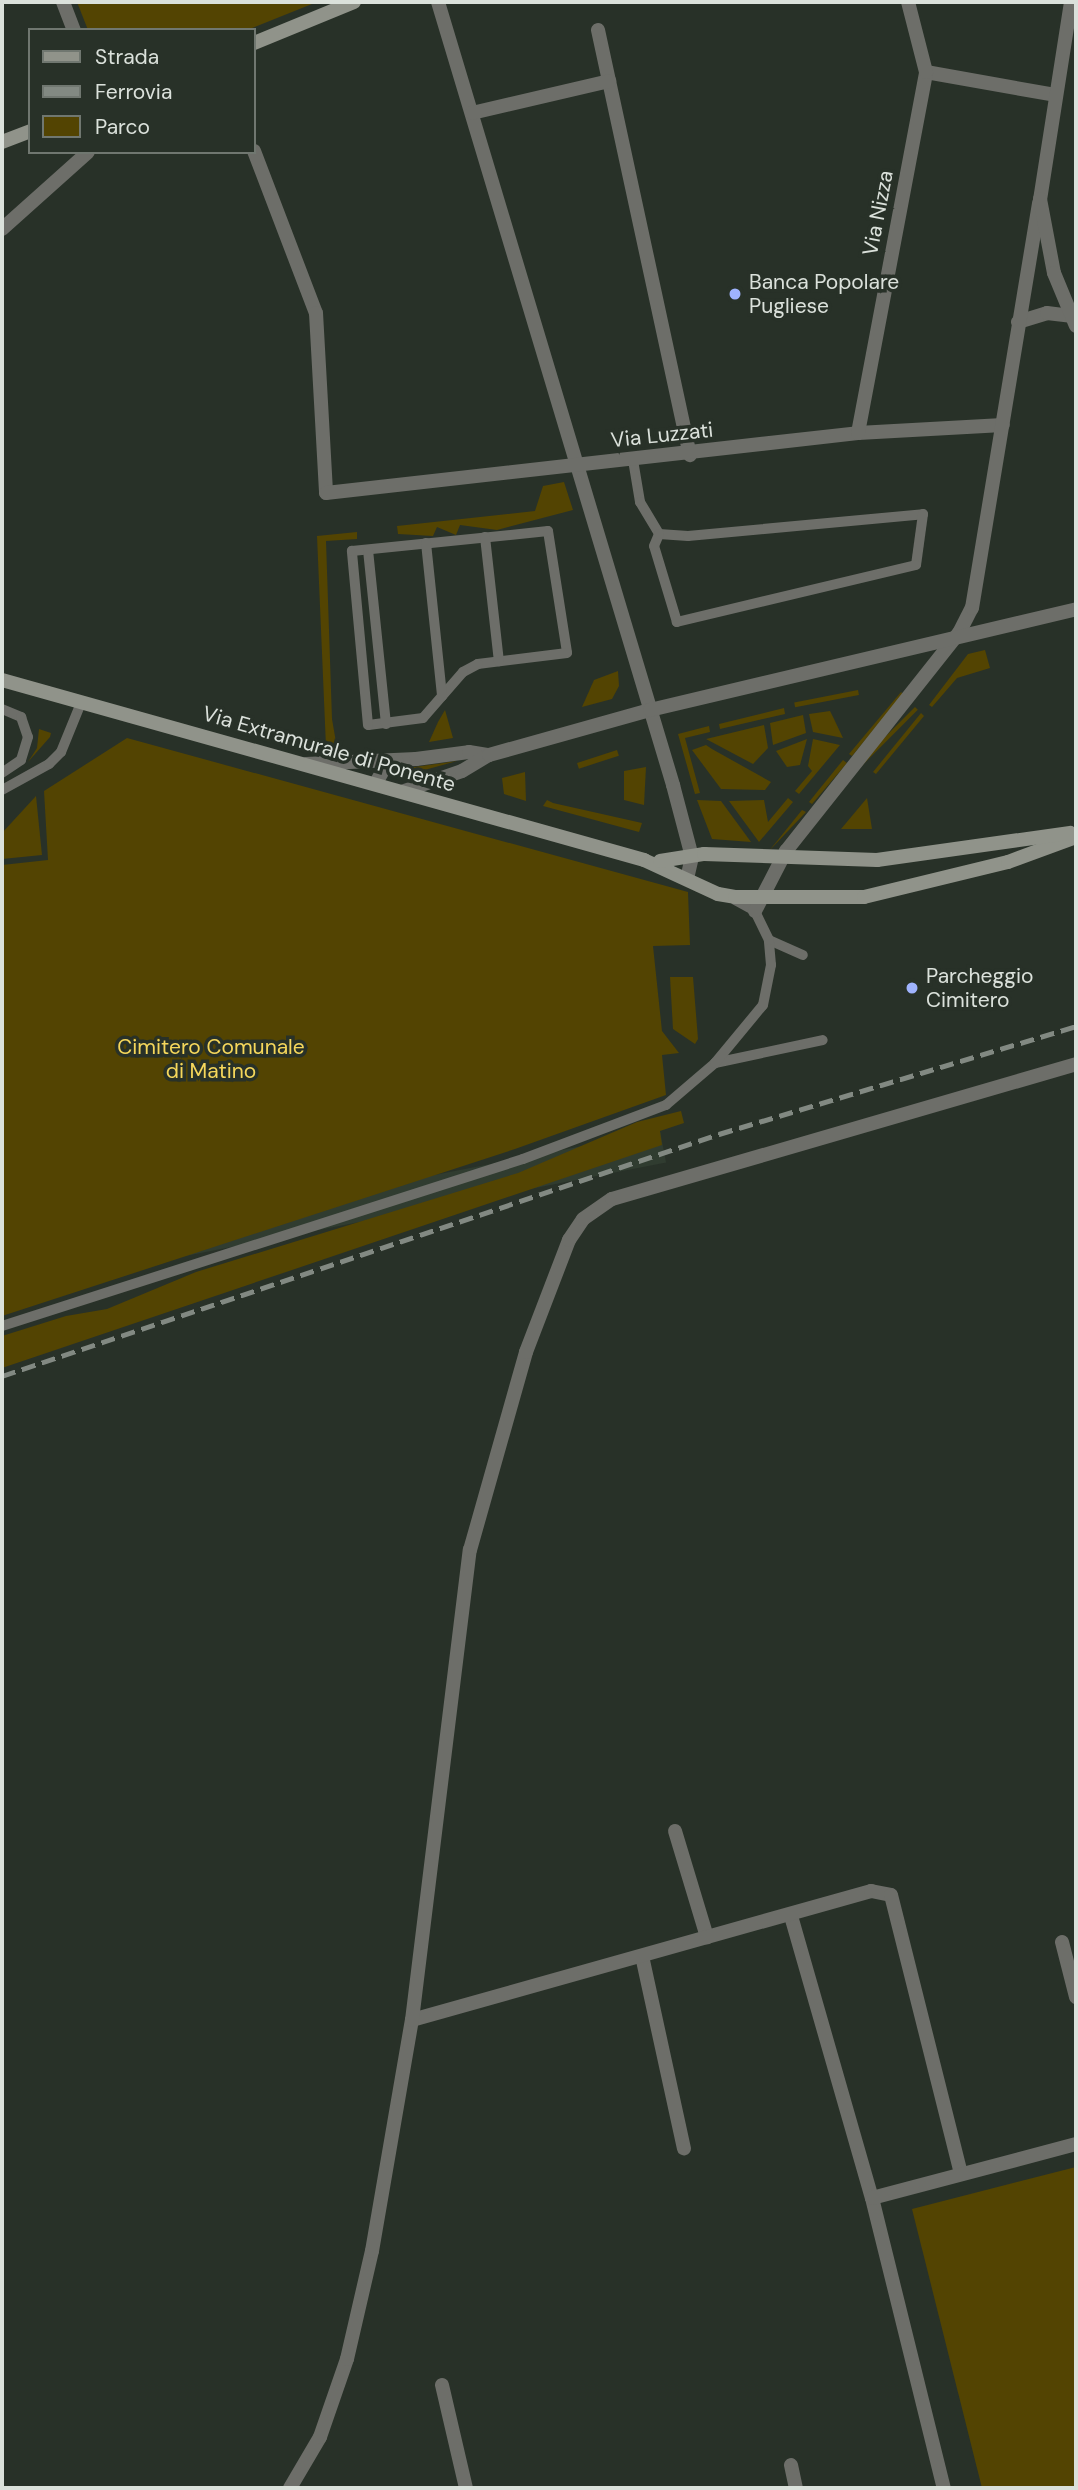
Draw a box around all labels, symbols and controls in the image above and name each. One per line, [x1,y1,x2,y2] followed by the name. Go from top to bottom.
[28,28,256,154] legend
[95,43,159,71] text: Strada
[95,78,172,106] text: Ferrovia
[95,113,150,141] text: Parco
[857,168,899,258] street label: Via Nizza
[749,269,899,319] place label: Banca Popolare Pugliese
[727,286,743,302] marker: Banca Popolare Pugliese
[610,417,714,453] street label: Via Luzzati
[200,701,458,797] street label: Via Extramurale di Ponente
[926,963,1033,1013] place label: Parcheggio Cimitero
[904,980,920,996] marker: Parcheggio Cimitero
[117,1034,305,1084] park label: Cimitero Comunale di Matino

